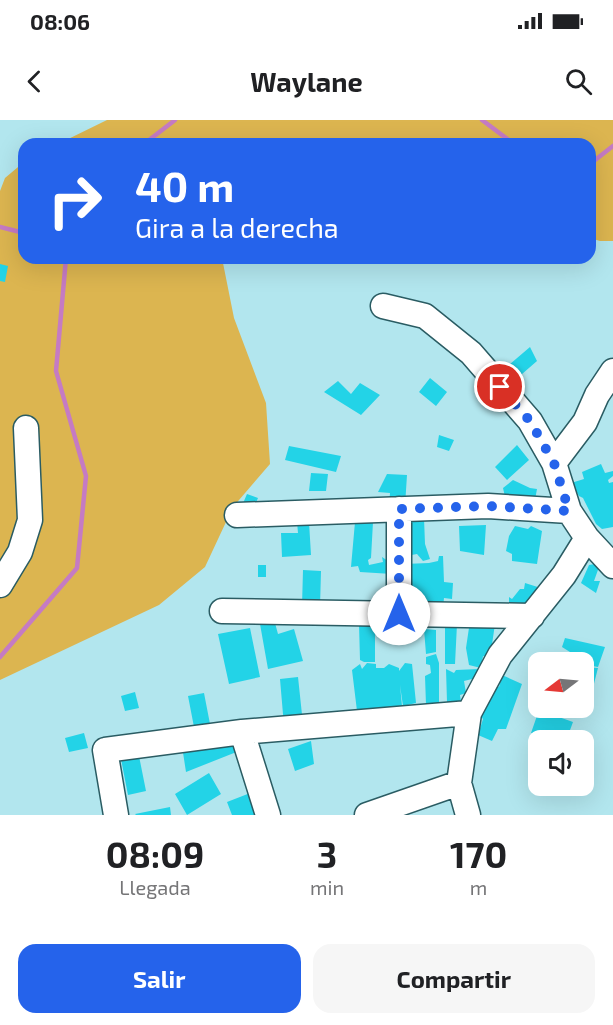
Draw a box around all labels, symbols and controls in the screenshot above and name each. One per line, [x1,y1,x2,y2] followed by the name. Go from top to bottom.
[30,8,90,34] text: 08:06
[18,65,51,98] icon: back
[250,65,363,97] text: Waylane
[562,65,595,98] icon: search
[135,160,234,210] text: 40 m
[36,162,114,240] icon: right
[135,211,339,243] text: Gira a la derecha
[474,361,525,412] pin
[483,370,516,403] icon: arrive
[367,582,431,646] position arrow
[528,652,594,718] north arrow
[528,652,594,796] map controls
[528,730,594,796] button: sound
[106,832,204,875] text: 08:09
[317,832,337,875] text: 3
[450,832,507,875] text: 170
[119,875,191,899] text: Llegada
[310,875,344,899] text: min
[470,875,487,899] text: m
[18,944,301,1013] button: Salir
[313,944,595,1013] button: Compartir

